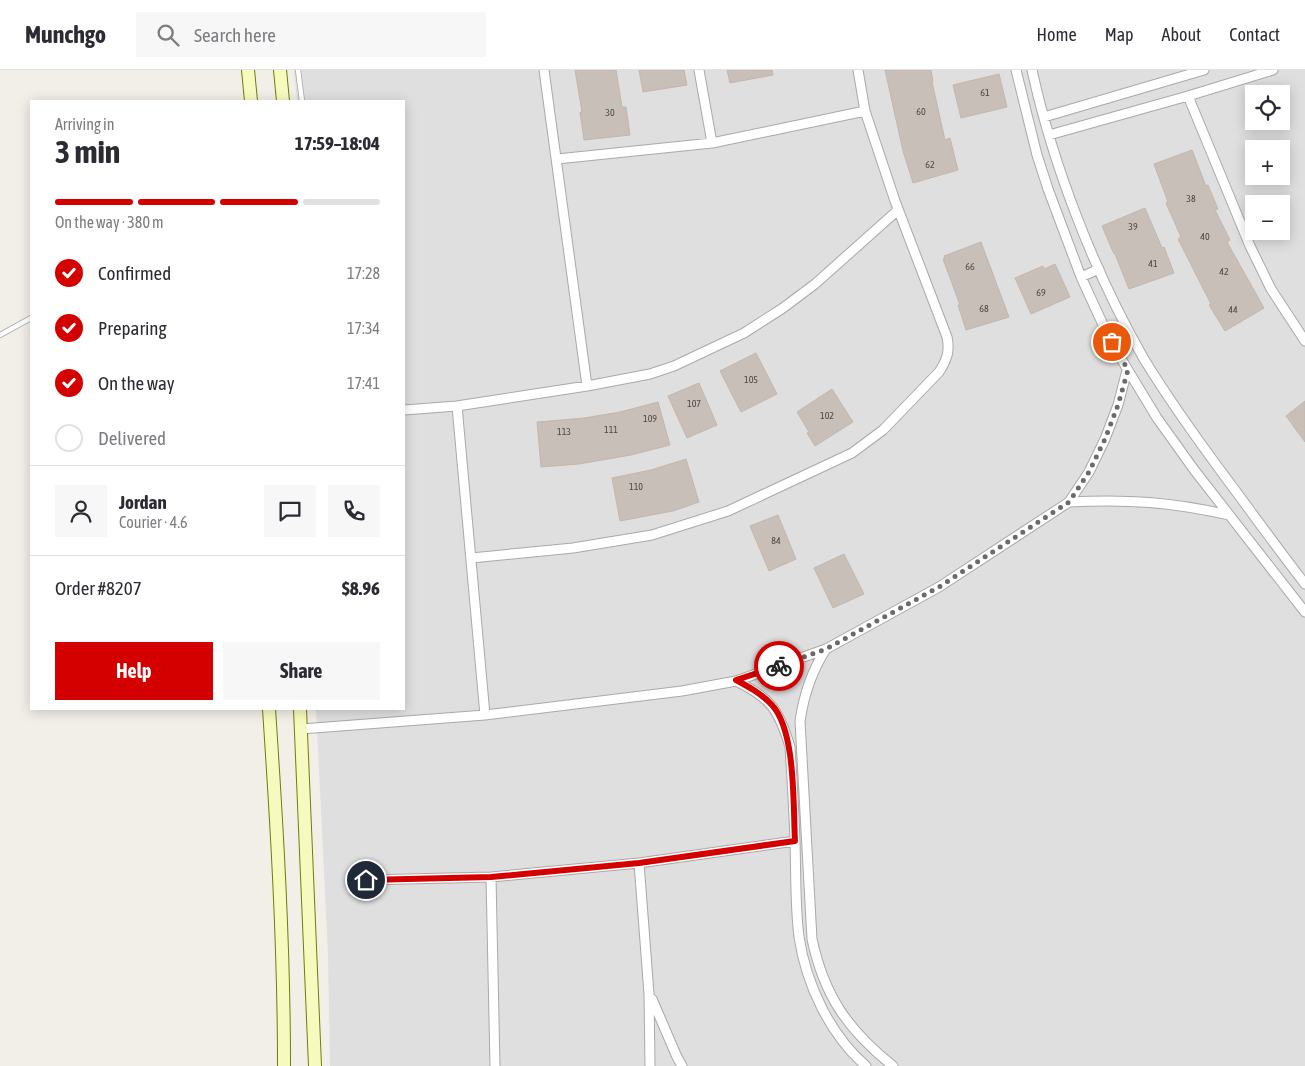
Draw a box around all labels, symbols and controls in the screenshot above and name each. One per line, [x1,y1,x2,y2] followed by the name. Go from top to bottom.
[136,12,486,57] search box
[25,21,106,48] text: Munchgo
[154,21,182,49] icon: search
[194,24,276,46] text: Search here
[1037,24,1077,45] text: Home
[1105,24,1134,45] text: Map
[1162,24,1201,45] text: About
[1229,24,1280,45] text: Contact
[1245,85,1290,240] map controls
[1245,85,1290,130] button: locate
[980,87,990,98] house number: 61
[916,106,926,117] house number: 60
[605,107,615,118] house number: 30
[55,115,115,133] text: Arriving in
[295,132,380,154] text: 17:59–18:04
[55,133,120,170] text: 3 min
[1245,140,1290,185] button: +
[925,159,935,170] house number: 62
[1186,193,1196,204] house number: 38
[1245,195,1290,240] button: −
[55,213,164,231] text: On the way · 380 m
[1128,221,1138,232] house number: 39
[1200,231,1210,242] house number: 40
[1148,258,1158,269] house number: 41
[55,259,83,287] icon: check
[965,261,975,272] house number: 66
[98,262,171,284] text: Confirmed
[347,264,380,282] text: 17:28
[1219,266,1229,277] house number: 42
[1036,287,1046,298] house number: 69
[979,303,989,314] house number: 68
[1228,304,1238,315] house number: 44
[55,314,83,342] icon: check
[98,317,167,339] text: Preparing
[347,319,380,337] text: 17:34
[1091,321,1133,363] pin
[1098,328,1126,356] icon: bag
[55,369,83,397] icon: check
[98,372,175,394] text: On the way
[347,374,380,392] text: 17:41
[744,374,758,385] house number: 105
[687,398,701,409] house number: 107
[820,410,834,421] house number: 102
[643,413,657,424] house number: 109
[604,424,618,435] house number: 111
[557,426,571,437] house number: 113
[98,427,166,449] text: Delivered
[629,481,643,492] house number: 110
[55,485,107,537] button: person
[264,485,316,537] button: chat
[328,485,380,537] button: phone
[119,491,167,513] text: Jordan
[119,513,188,531] text: Courier · 4.6
[771,535,781,546] house number: 84
[55,577,142,599] text: Order #8207
[342,577,380,599] text: $8.96
[754,641,804,691] courier
[55,642,213,700] button: Help
[223,642,380,700] button: Share
[765,652,793,680] icon: bike
[345,859,387,901] pin
[352,866,380,894] icon: home

